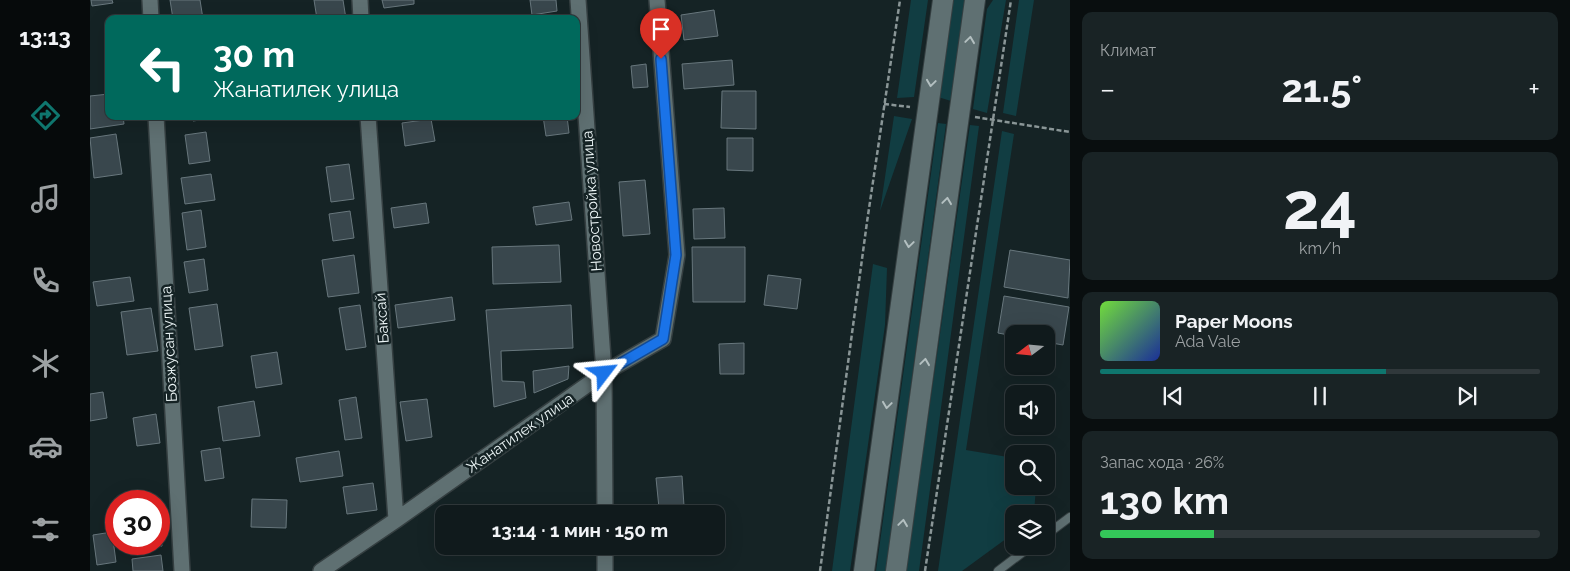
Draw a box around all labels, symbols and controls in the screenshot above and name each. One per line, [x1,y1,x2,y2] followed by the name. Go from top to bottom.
[640,8,682,59] pin
[647,15,675,43] icon: arrive
[19,24,71,50] text: 13:13
[213,34,295,75] text: 30 m
[130,35,195,100] icon: left
[964,35,974,44] one-way arrow
[1100,41,1156,60] text: Климат
[1281,66,1362,111] text: 21.5°
[1100,73,1115,106] text: −
[1528,73,1540,106] text: +
[213,76,399,102] text: Жанатилек улица
[926,79,937,87] one-way arrow
[28,98,63,133] icon: directions
[578,130,606,272] street label: Новостройка улица
[1283,168,1357,244] text: 24
[28,181,63,216] icon: music
[941,196,952,204] one-way arrow
[1299,239,1341,258] text: km/h
[904,240,915,248] one-way arrow
[28,263,63,298] icon: phone
[157,285,181,403] street label: Бозжусан улица
[371,292,393,344] street label: Баксай
[1175,310,1293,332] text: Paper Moons
[1005,325,1055,375] north arrow
[1005,325,1055,555] map controls
[1175,332,1240,351] text: Ada Vale
[28,346,63,381] icon: climate
[577,346,629,398] position arrow
[919,357,930,365] one-way arrow
[1159,382,1187,410] icon: previous
[1306,382,1334,410] icon: pause
[1453,382,1481,410] icon: next
[1005,385,1055,435] button: sound
[463,389,577,477] street label: Жанатилек улица
[882,401,892,409] one-way arrow
[28,429,63,464] icon: car
[1005,445,1055,495] button: search
[1100,453,1224,472] text: Запас хода · 26%
[1100,478,1229,523] text: 130 km
[105,490,170,555] speed limit sign: 30
[1005,505,1055,555] button: layers
[28,512,63,547] icon: filters
[897,518,907,527] one-way arrow
[492,519,668,541] text: 13:14 · 1 мин · 150 m

